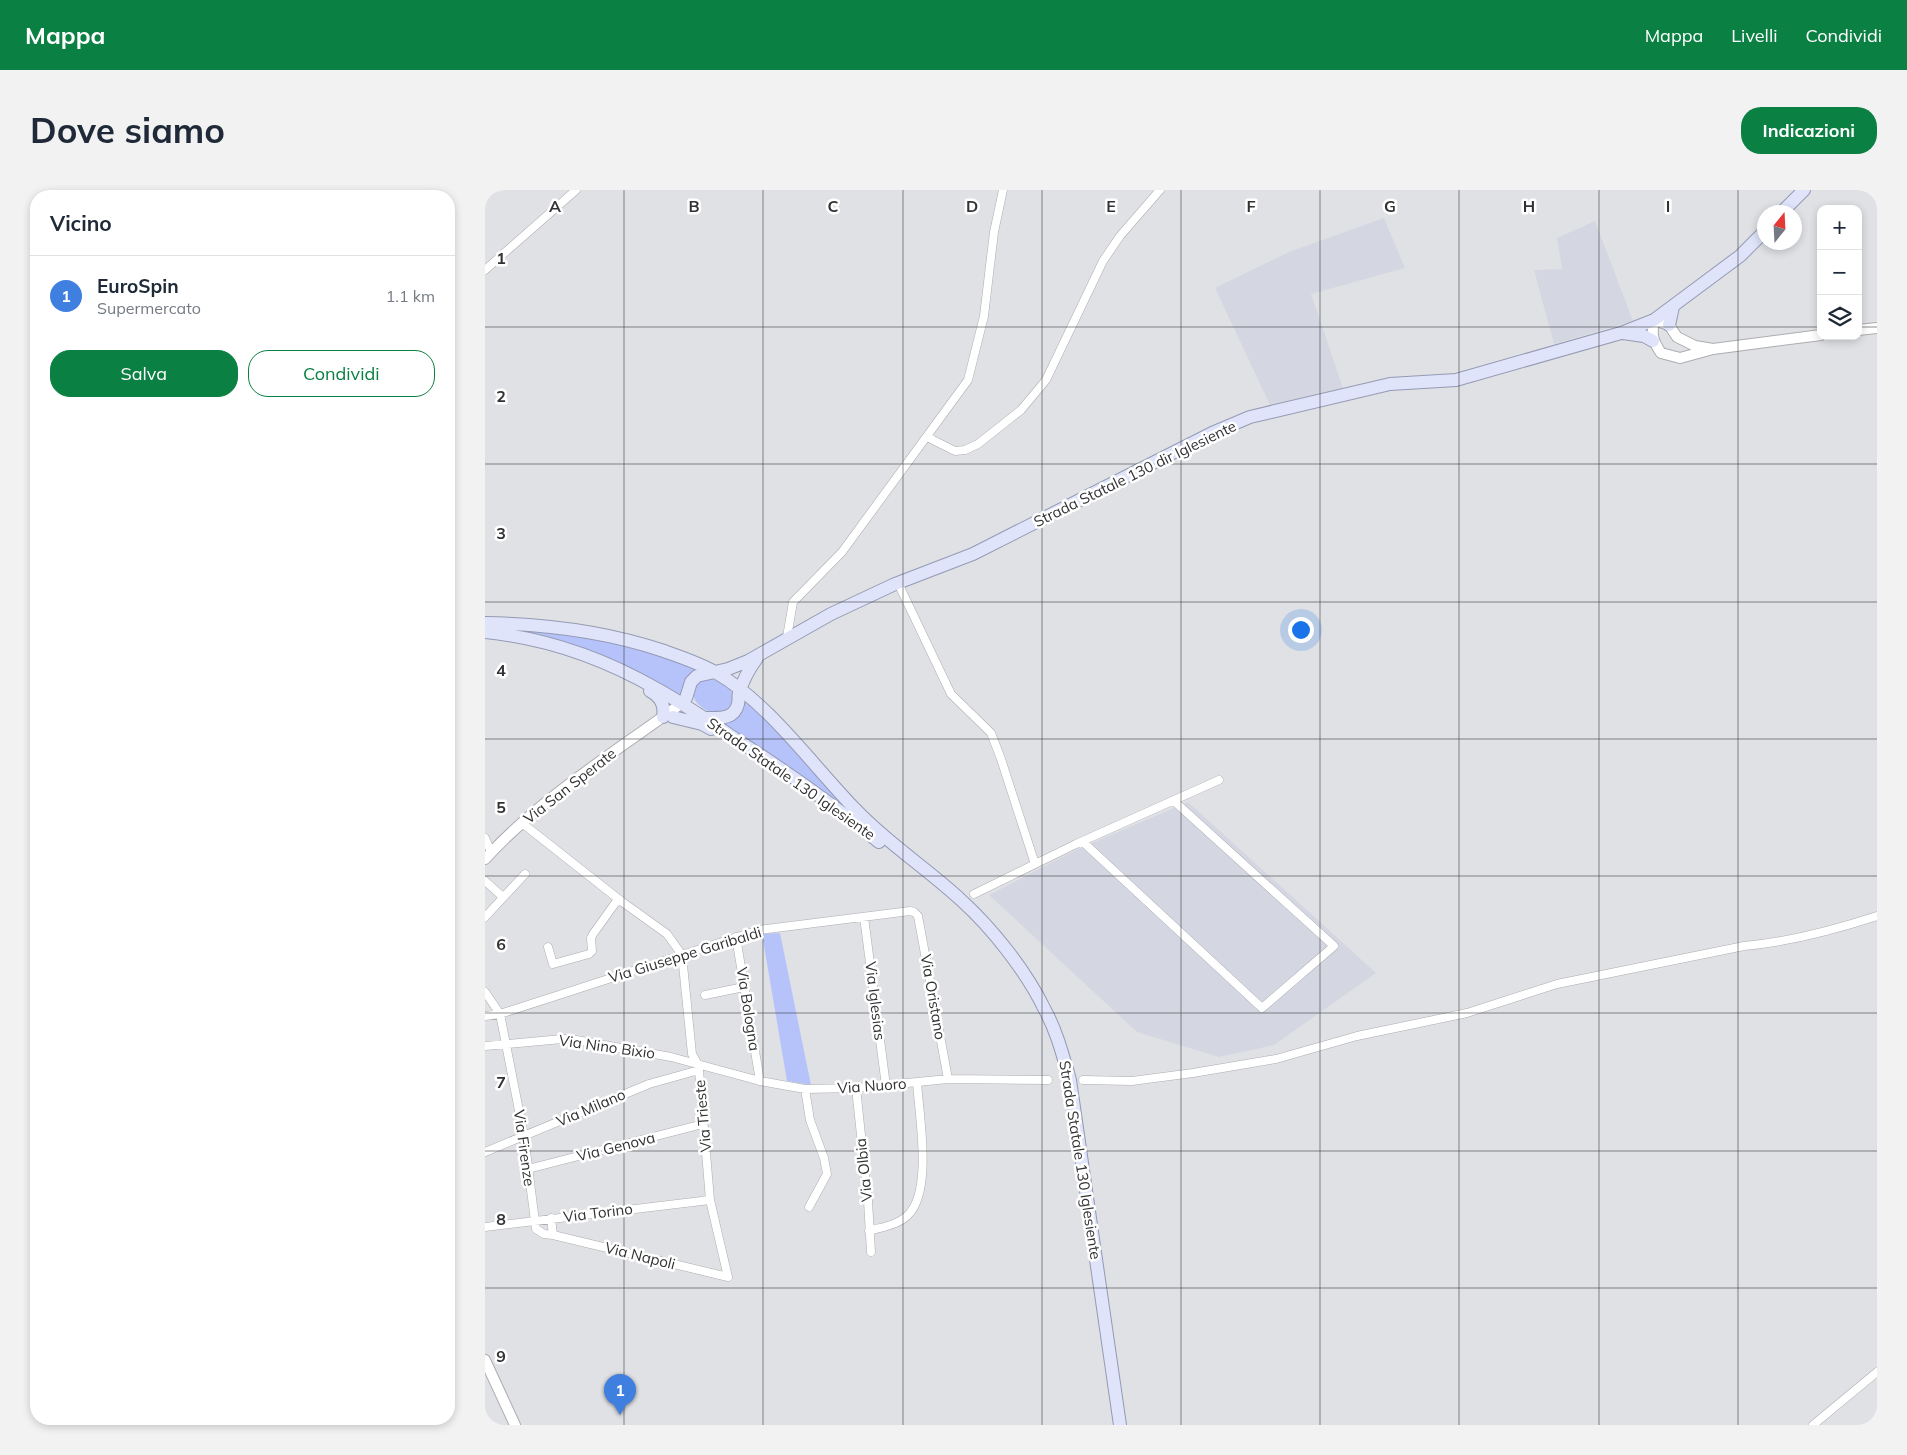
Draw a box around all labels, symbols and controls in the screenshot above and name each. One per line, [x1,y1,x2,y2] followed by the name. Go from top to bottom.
[25,20,105,50] text: Mappa
[1645,24,1703,47] text: Mappa
[1731,24,1777,47] text: Livelli
[1805,24,1882,47] text: Condividi
[1741,107,1877,154] button: Indicazioni
[30,108,225,152] text: Dove siamo
[549,196,561,216] text: A
[688,196,700,216] text: B
[828,196,839,216] text: C
[966,196,978,216] text: D
[1106,196,1116,216] text: E
[1246,196,1256,216] text: F
[1384,196,1396,216] text: G
[1523,196,1535,216] text: H
[1666,196,1670,216] text: I
[1757,205,1802,250] north arrow
[1817,205,1862,340] map controls
[1817,205,1862,250] button: +
[50,210,112,236] text: Vicino
[496,248,506,268] text: 1
[1817,250,1862,295] button: −
[97,274,179,298] text: EuroSpin
[61,286,71,306] text: 1
[386,286,435,306] text: 1.1 km
[1817,295,1862,340] button: layers
[97,298,201,318] text: Supermercato
[50,350,238,397] button: Salva
[248,350,435,397] button: Condividi
[496,386,506,406] text: 2
[1030,416,1239,531] street label: Strada Statale 130 dir Iglesiente
[496,523,506,543] text: 3
[1288,617,1314,643] your location
[496,660,506,680] text: 4
[703,713,879,844] street label: Strada Statale 130 Iglesiente
[520,744,620,828] street label: Via San Sperate
[496,797,506,817] text: 5
[606,922,764,987] street label: Via Giuseppe Garibaldi
[496,934,506,954] text: 6
[917,953,950,1041] street label: Via Oristano
[861,961,890,1041] street label: Via Iglesias
[732,966,765,1052] street label: Via Bologna
[558,1030,656,1063] street label: Via Nino Bixio
[1055,1059,1106,1261] street label: Strada Statale 130 Iglesiente
[496,1072,506,1092] text: 7
[837,1074,907,1097] street label: Via Nuoro
[690,1079,715,1153] street label: Via Trieste
[553,1084,628,1131] street label: Via Milano
[510,1108,539,1187] street label: Via Firenze
[575,1128,657,1165] street label: Via Genova
[851,1137,876,1203] street label: Via Olbia
[562,1199,634,1226] street label: Via Torino
[496,1209,506,1229] text: 8
[603,1238,677,1273] street label: Via Napoli
[496,1346,506,1366] text: 9
[604,1374,636,1415] pin: 1

